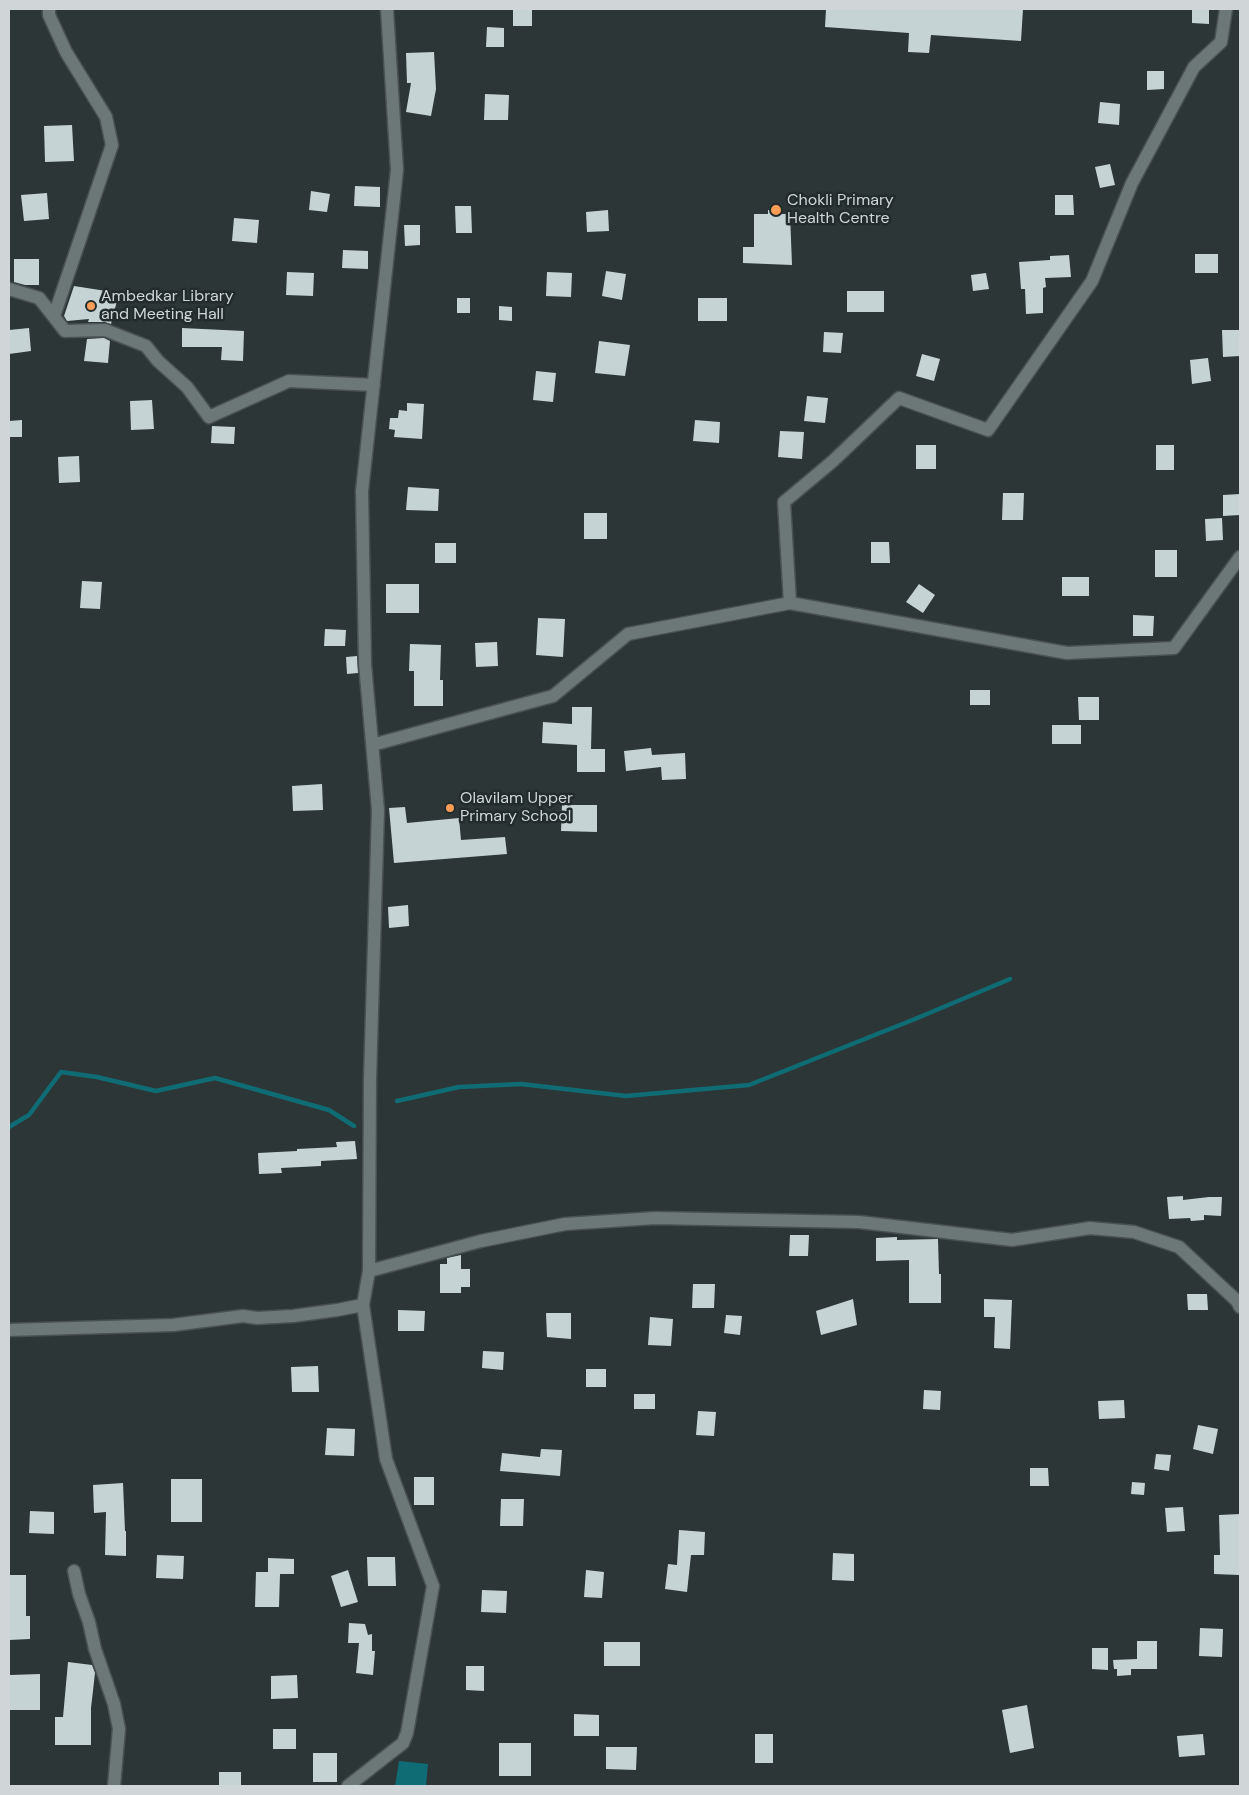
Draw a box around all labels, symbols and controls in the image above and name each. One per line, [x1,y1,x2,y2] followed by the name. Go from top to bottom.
[787,191,894,229] place label: Chokli Primary Health Centre
[769,203,783,217] marker: Chokli Primary Health Centre
[101,287,234,325] place label: Ambedkar Library and Meeting Hall
[85,300,97,312] marker: Ambedkar Library and Meeting Hall
[460,789,573,827] place label: Olavilam Upper Primary School
[444,802,456,814] marker: Olavilam Upper Primary School

